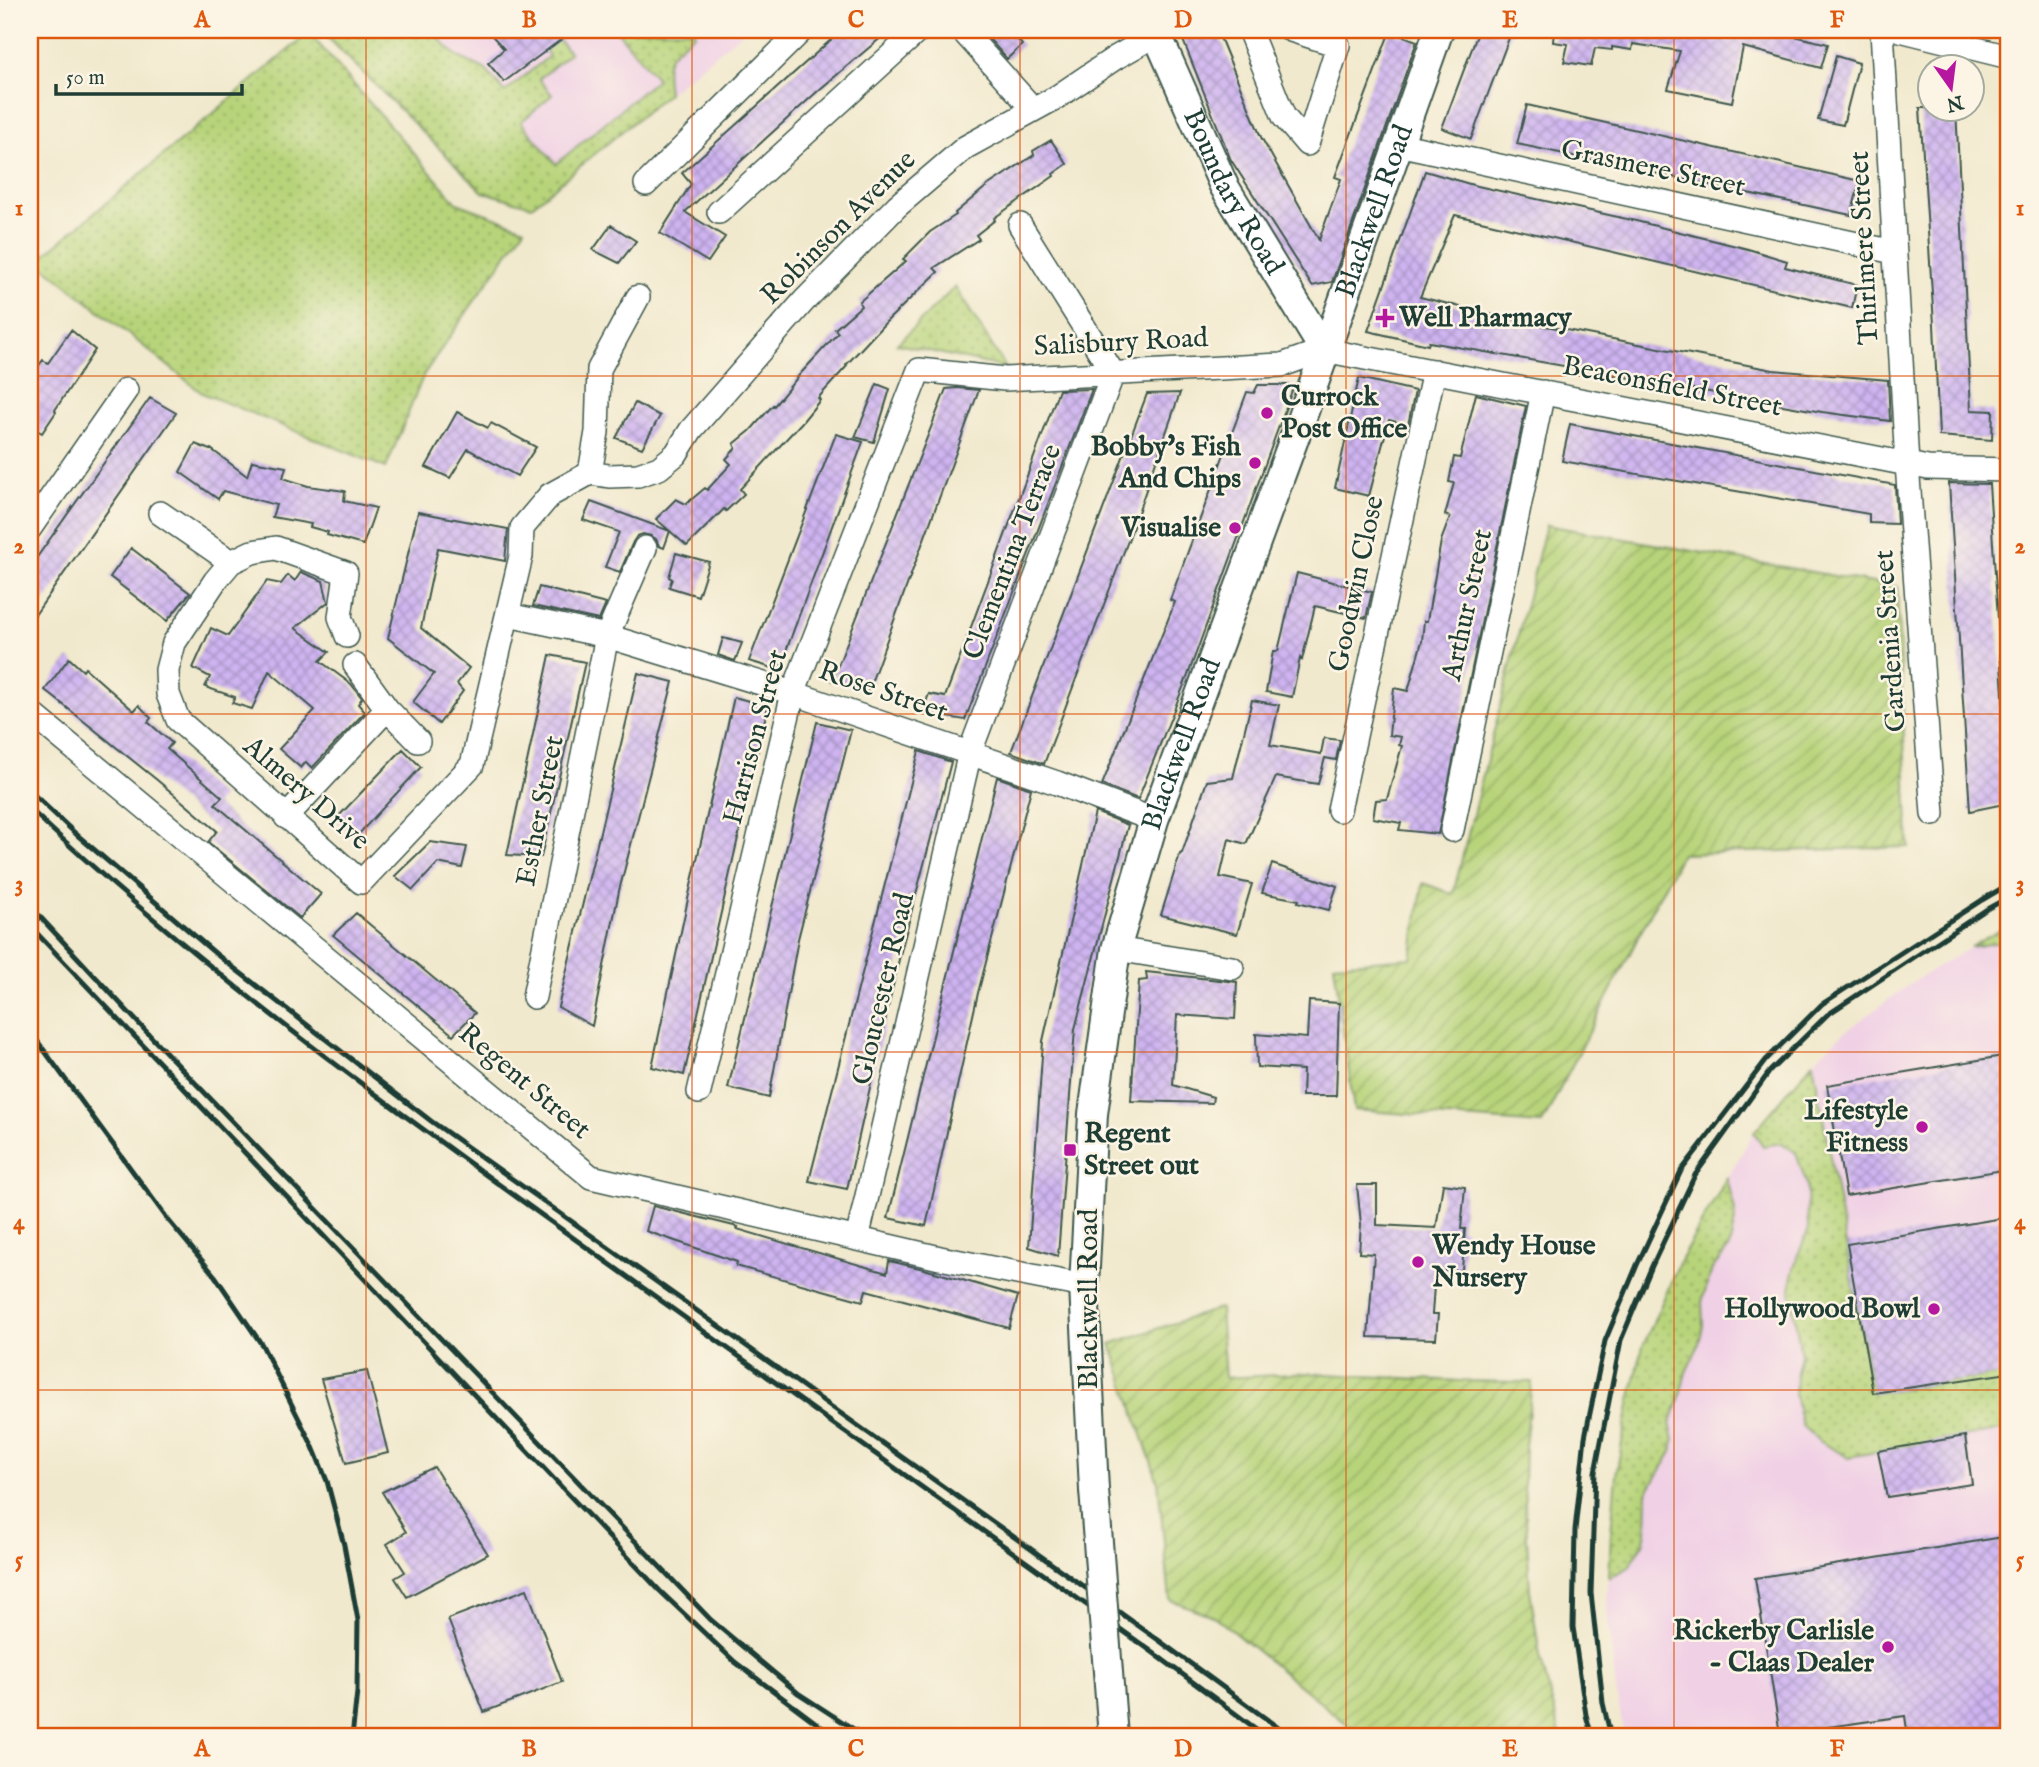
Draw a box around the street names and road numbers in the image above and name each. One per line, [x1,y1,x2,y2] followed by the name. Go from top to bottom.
[1175,104,1292,282] street label: Boundary Road
[1328,120,1422,303] street label: Blackwell Road
[1558,132,1749,206] street label: Grasmere Street
[754,143,924,313] street label: Robinson Avenue
[1842,150,1888,346] street label: Thirlmere Street
[1033,321,1209,365] street label: Salisbury Road
[1559,349,1785,425] street label: Beaconsfield Street
[956,439,1070,665] street label: Clementina Terrace
[1321,493,1393,675] street label: Goodwin Close
[1435,526,1501,685] street label: Arthur Street
[1867,548,1915,733] street label: Gardenia Street
[716,645,796,828] street label: Harrison Street
[1134,653,1229,835] street label: Blackwell Road
[814,654,953,731] street label: Rose Street
[235,729,377,859] street label: Almery Drive
[509,732,573,889] street label: Esther Street
[845,889,923,1088] street label: Gloucester Road
[451,1016,598,1148] street label: Regent Street
[1072,1208,1107,1389] street label: Blackwell Road

